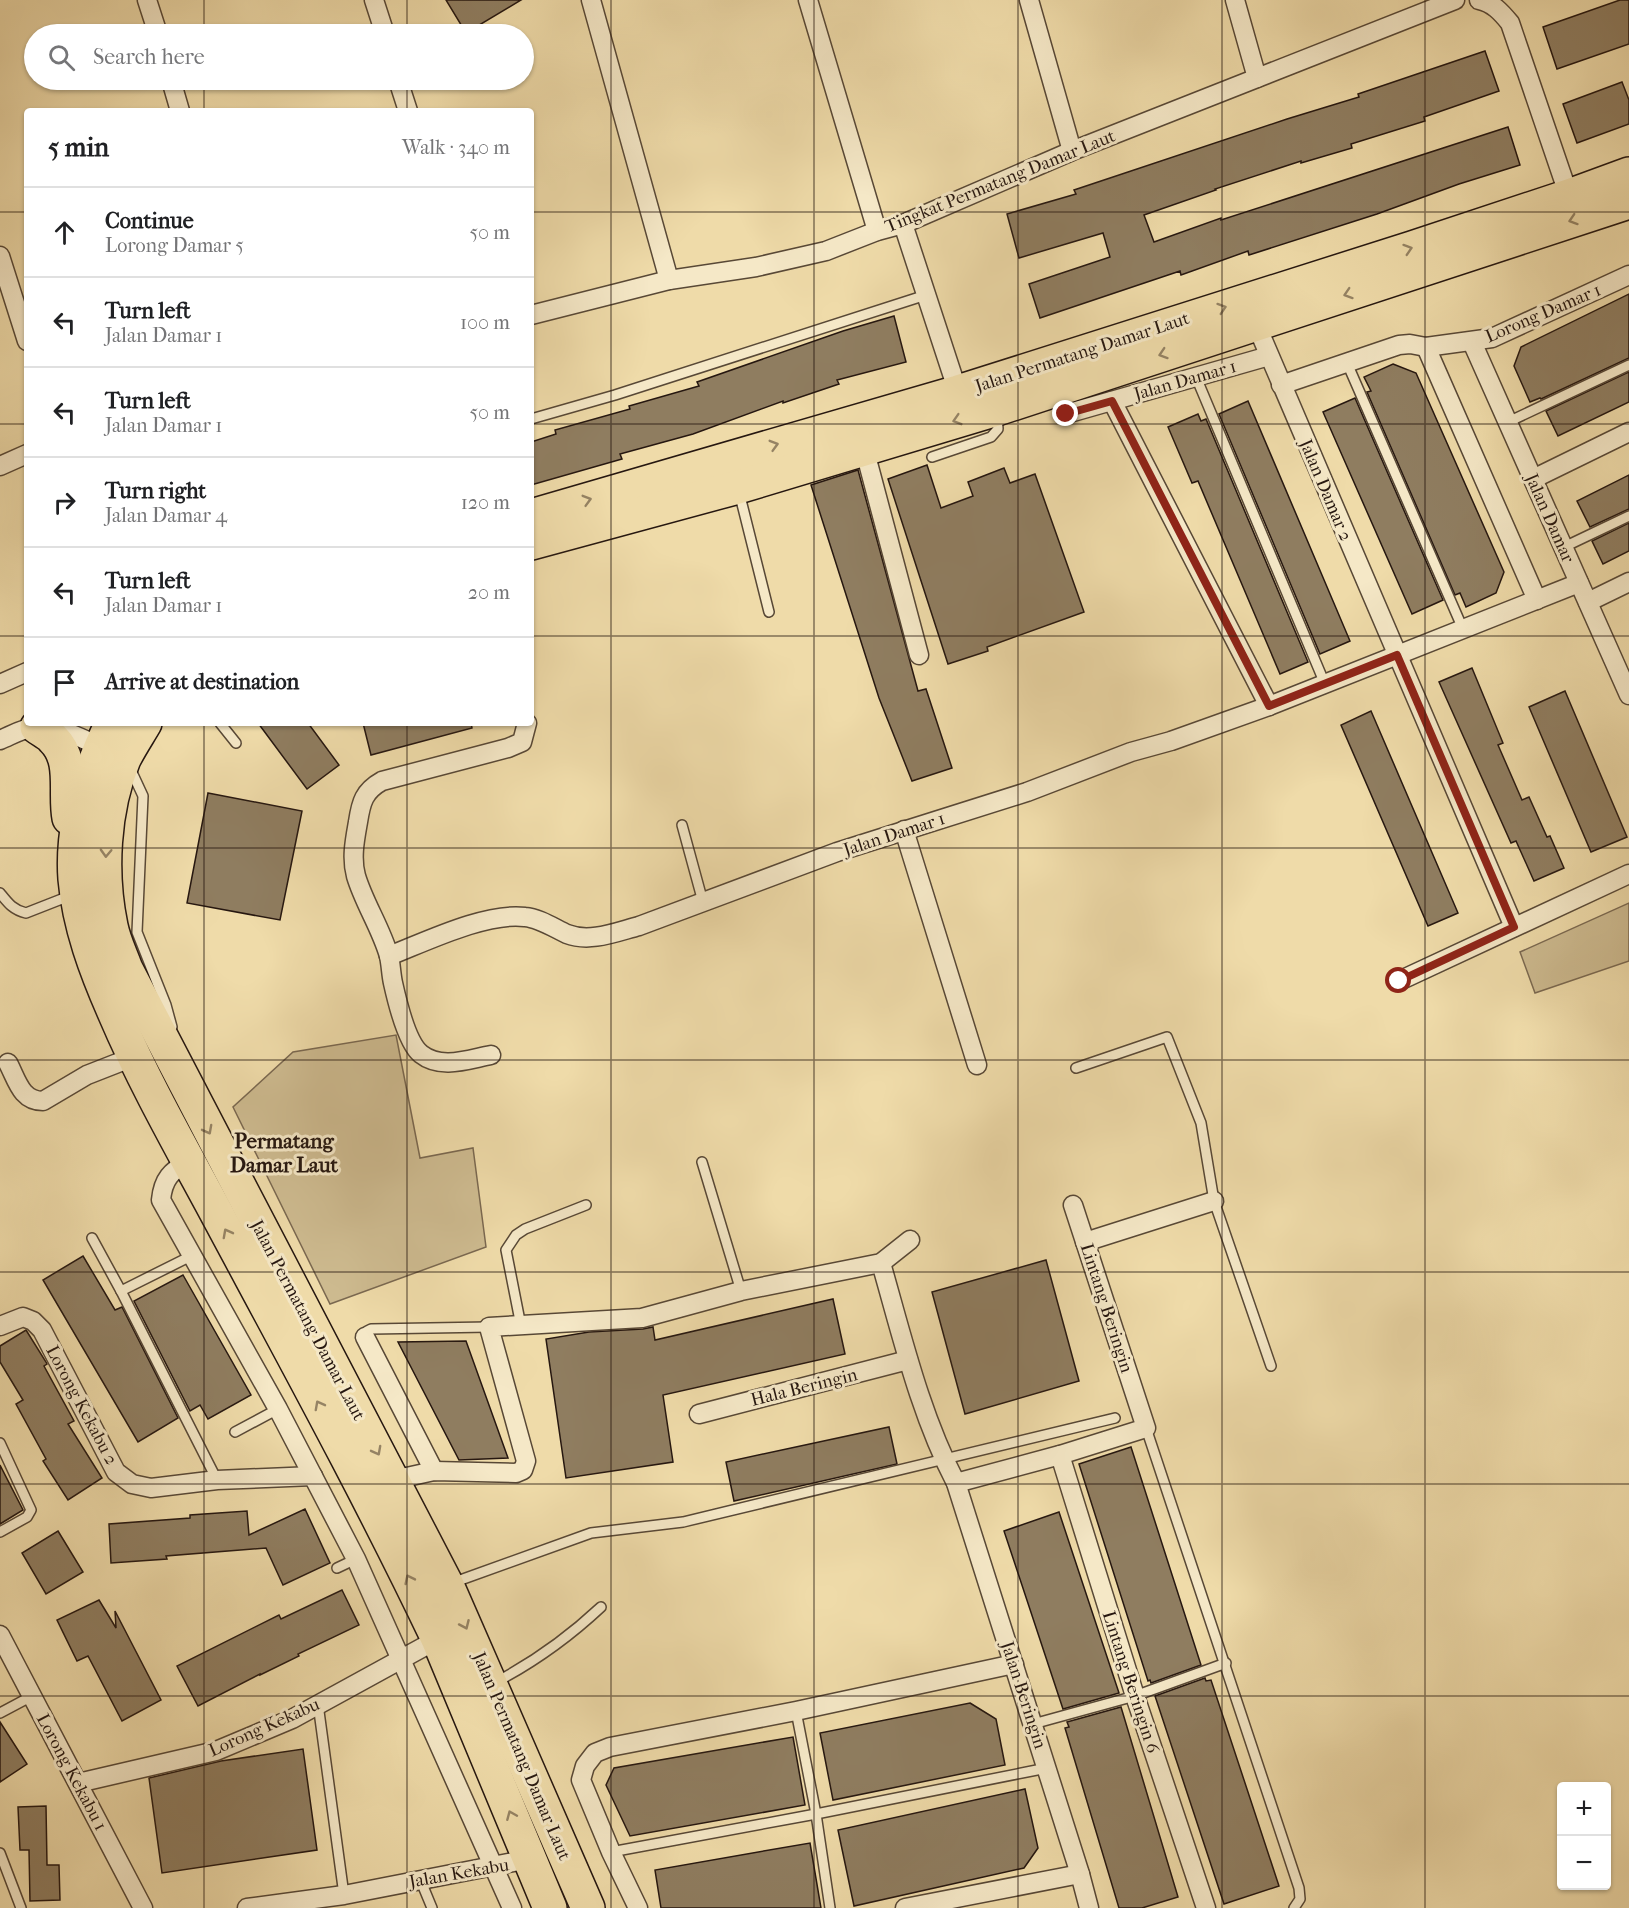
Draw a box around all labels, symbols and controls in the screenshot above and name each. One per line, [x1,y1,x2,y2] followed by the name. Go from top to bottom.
[24,24,534,90] search box
[45,41,78,74] icon: search
[93,44,205,70] text: Search here
[882,125,1119,237] street label: Tingkat Permatang Damar Laut
[48,132,109,163] text: 5 min
[402,136,510,159] text: Walk · 340 m
[105,208,194,234] text: Continue
[1568,213,1579,226] one-way arrow
[48,216,81,249] icon: ahead
[469,221,510,244] text: 50 m
[105,234,244,257] text: Lorong Damar 5
[1402,244,1413,256] one-way arrow
[1482,280,1604,347] street label: Lorong Damar 1
[1343,287,1354,299] one-way arrow
[105,298,191,324] text: Turn left
[1216,303,1227,315] one-way arrow
[48,306,81,339] icon: left
[971,308,1192,398] street label: Jalan Permatang Damar Laut
[460,311,510,334] text: 100 m
[105,324,222,347] text: Jalan Damar 1
[1158,347,1169,360] one-way arrow
[1130,356,1239,406] street label: Jalan Damar 1
[105,388,191,414] text: Turn left
[48,396,81,429] icon: left
[1052,400,1078,426] route end
[469,401,510,424] text: 50 m
[952,413,963,426] one-way arrow
[105,414,222,437] text: Jalan Damar 1
[1294,434,1356,544] street label: Jalan Damar 2
[769,440,779,452] one-way arrow
[1520,469,1579,566] street label: Jalan Damar
[105,478,206,504] text: Turn right
[48,486,81,519] icon: right
[461,491,510,514] text: 120 m
[582,494,592,507] one-way arrow
[105,504,227,527] text: Jalan Damar 4
[105,568,191,594] text: Turn left
[48,576,81,609] icon: left
[468,581,510,604] text: 20 m
[105,594,222,617] text: Jalan Damar 1
[48,666,81,699] icon: arrive
[105,669,299,695] text: Arrive at destination
[839,808,948,861] street label: Jalan Damar 1
[99,848,112,857] one-way arrow
[1385,967,1411,993] route start
[201,1123,212,1134] one-way arrow
[230,1129,339,1177] district label: Permatang Damar Laut
[245,1215,370,1425] street label: Jalan Permatang Damar Laut
[223,1229,234,1240] one-way arrow
[1076,1241,1137,1376] street label: Lintang Beringin
[41,1342,122,1469] street label: Lorong Kekabu 2
[749,1364,860,1411] street label: Hala Beringin
[315,1401,326,1412] one-way arrow
[370,1445,382,1456] one-way arrow
[404,1574,416,1585] one-way arrow
[1098,1608,1163,1756] street label: Lintang Beringin 6
[458,1619,470,1630] one-way arrow
[996,1637,1051,1752] street label: Jalan Beringin
[467,1647,575,1864] street label: Jalan Permatang Damar Laut
[206,1694,323,1761] street label: Lorong Kekabu
[32,1710,111,1834] street label: Lorong Kekabu 1
[1557,1782,1611,1890] map controls
[1557,1782,1611,1836] button: +
[506,1811,518,1822] one-way arrow
[1557,1836,1611,1890] button: −
[406,1854,511,1893] street label: Jalan Kekabu

